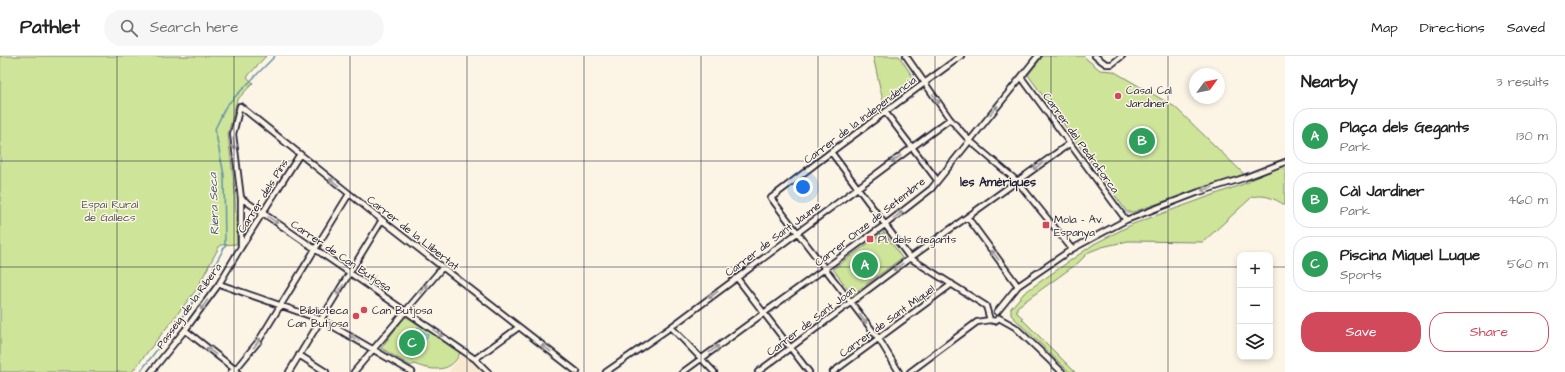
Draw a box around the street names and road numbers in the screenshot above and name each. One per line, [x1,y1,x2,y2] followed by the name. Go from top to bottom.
[801,72,920,167] street label: Carrer de la Independència
[1039,90,1123,197] street label: Carrer del Pedraforca
[234,156,292,236] street label: Carrer dels Pins
[811,174,929,270] street label: Carrer Onze de Setembre
[364,192,463,274] street label: Carrer de la Llibertat
[722,198,824,280] street label: Carrer de Sant Jaume
[288,217,395,296] street label: Carrer de Can Butjosa
[153,260,226,352] street label: Passeig de la Ribera
[836,281,938,361] street label: Carrer de Sant Miquel
[763,282,859,360] street label: Carrer de Sant Joan

